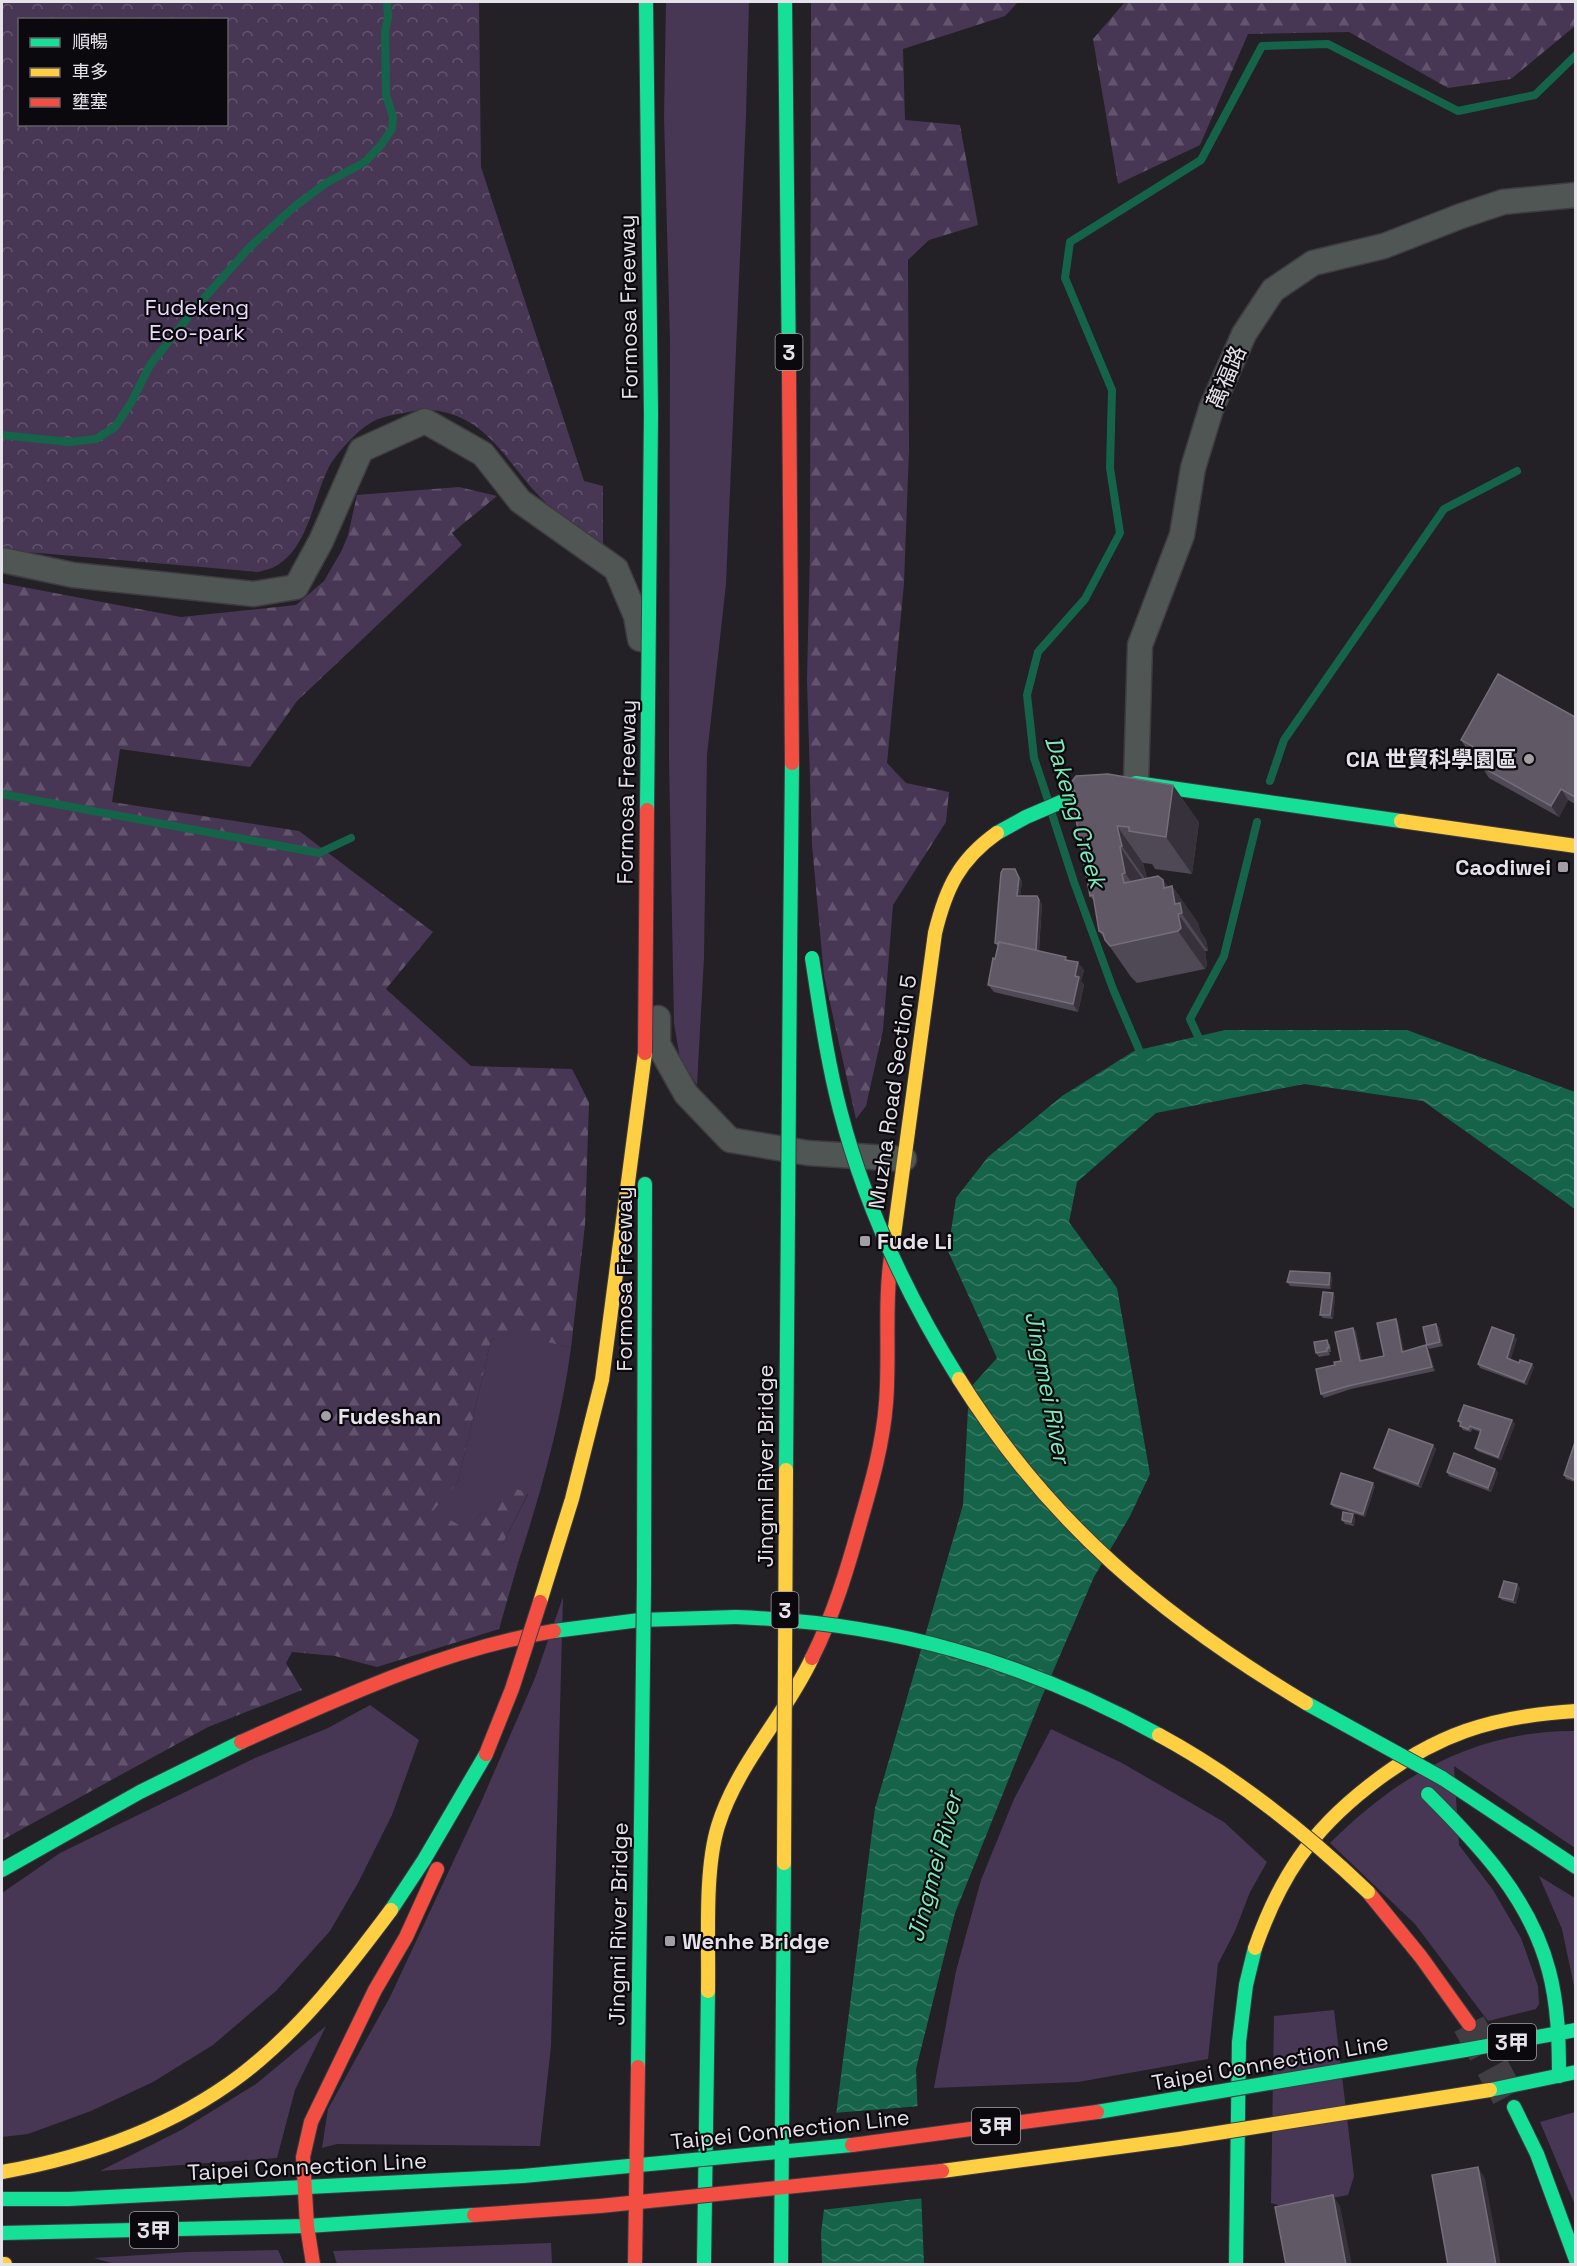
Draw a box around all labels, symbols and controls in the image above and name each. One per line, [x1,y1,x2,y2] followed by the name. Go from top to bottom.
[18,18,228,126] legend
[72,30,108,53] text: 順暢
[72,60,108,83] text: 車多
[72,90,108,113] text: 壅塞
[612,214,644,400] street label: Formosa Freeway
[145,293,249,346] park label: Fudekeng Eco-park
[776,334,802,370] road number: 3
[1200,341,1252,413] street label: 萬福路
[610,699,642,885] street label: Formosa Freeway
[1038,732,1115,895] water label: Dakeng Creek
[1346,745,1517,773] place label: CIA 世貿科學園區
[1522,752,1536,766] marker: CIA 世貿科學園區
[1455,853,1551,881] place label: Caodiwei
[1556,860,1570,874] marker: Caodiwei
[862,973,922,1211] street label: Muzha Road Section 5
[610,1187,638,1371] street label: Formosa Freeway
[877,1227,952,1255] place label: Fude Li
[858,1234,872,1248] marker: Fude Li
[1018,1309,1078,1468] water label: Jingmei River
[751,1364,779,1568] street label: Jingmi River Bridge
[338,1402,441,1430] place label: Fudeshan
[319,1409,333,1423] marker: Fudeshan
[772,1592,798,1628] road number: 3
[899,1786,970,1945] water label: Jingmei River
[602,1822,634,2026] street label: Jingmi River Bridge
[682,1927,830,1955] place label: Wenhe Bridge
[663,1934,677,1948] marker: Wenhe Bridge
[1488,2024,1536,2060] road number: 3甲
[1149,2027,1391,2097] street label: Taipei Connection Line
[669,2103,911,2155] street label: Taipei Connection Line
[972,2108,1020,2144] road number: 3甲
[186,2146,428,2186] street label: Taipei Connection Line
[130,2212,178,2248] road number: 3甲

